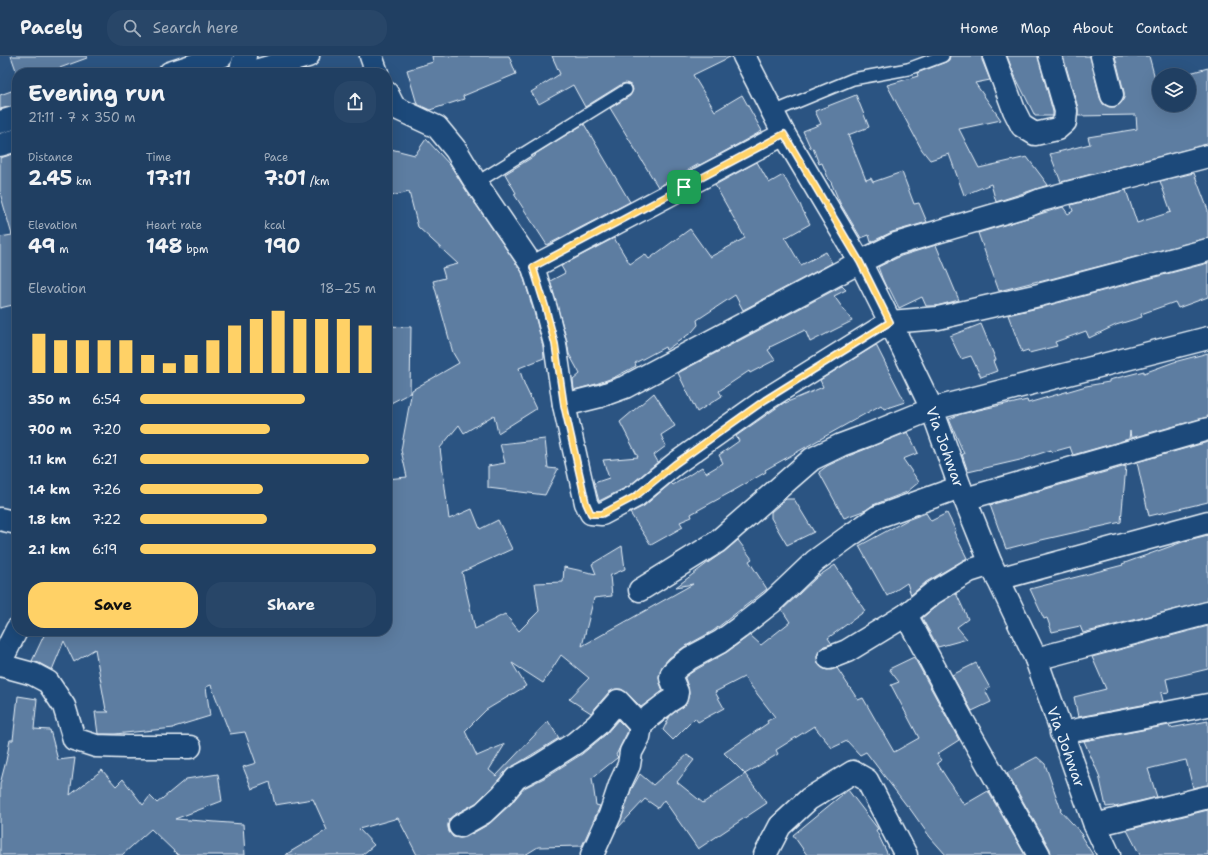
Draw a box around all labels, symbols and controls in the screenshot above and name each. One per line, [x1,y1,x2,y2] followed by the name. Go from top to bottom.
[107,10,387,46] search box
[20,15,83,40] text: Pacely
[121,17,143,39] icon: search
[153,18,239,38] text: Search here
[960,19,999,37] text: Home
[1021,19,1051,37] text: Map
[1073,19,1114,37] text: About
[1136,19,1188,37] text: Contact
[1152,68,1196,112] map controls
[1152,68,1196,112] button: layers
[28,79,165,108] text: Evening run
[334,81,376,123] button: share
[28,109,135,126] text: 21:11 · 7 × 350 m
[28,150,73,165] text: Distance
[146,150,171,165] text: Time
[264,150,288,165] text: Pace
[28,165,72,191] text: 2.45
[146,165,191,191] text: 17:11
[264,165,306,191] text: 7:01
[667,170,701,204] pin
[72,174,92,189] text: km
[306,174,330,189] text: /km
[673,176,695,198] icon: arrive
[28,218,77,233] text: Elevation
[146,218,202,233] text: Heart rate
[264,218,285,233] text: kcal
[28,233,55,259] text: 49
[146,233,183,259] text: 148
[264,233,301,259] text: 190
[55,242,69,257] text: m
[183,242,208,257] text: bpm
[28,280,86,297] text: Elevation
[320,280,376,297] text: 18–25 m
[28,391,71,408] text: 350 m
[92,391,121,408] text: 6:54
[921,404,969,490] street label: Via Johwar
[28,421,72,438] text: 700 m
[92,421,121,438] text: 7:20
[28,451,66,468] text: 1.1 km
[92,451,117,468] text: 6:21
[28,481,70,498] text: 1.4 km
[92,481,121,498] text: 7:26
[28,511,71,528] text: 1.8 km
[92,511,121,528] text: 7:22
[28,541,70,558] text: 2.1 km
[92,541,117,558] text: 6:19
[28,582,198,628] button: Save
[206,582,376,628] button: Share
[1042,704,1090,790] street label: Via Johwar

